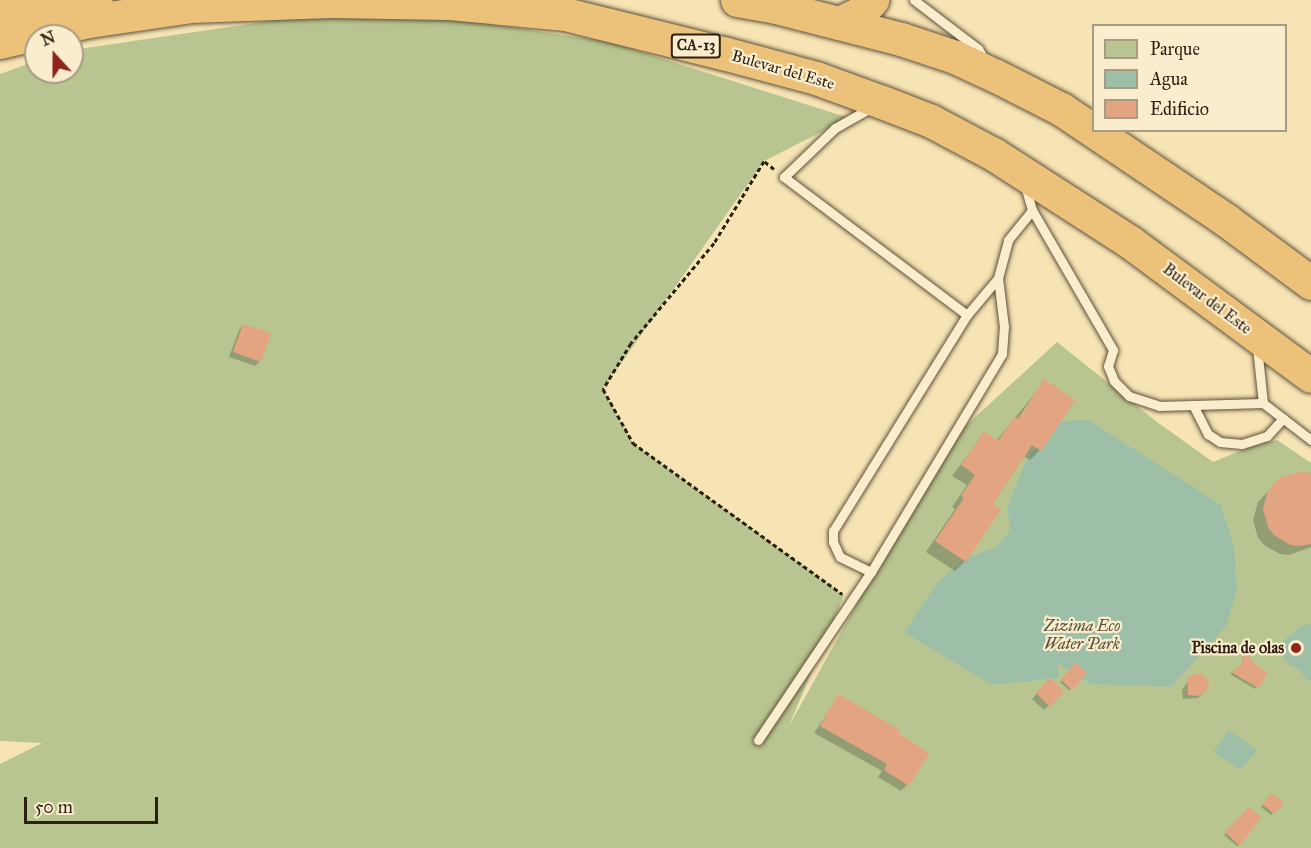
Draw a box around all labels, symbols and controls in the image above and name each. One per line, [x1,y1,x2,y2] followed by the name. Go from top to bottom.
[24,24,84,84] north arrow
[1092,24,1287,132] legend
[38,27,58,50] text: N
[670,34,722,58] road number: CA-13
[1150,38,1200,60] text: Parque
[729,46,837,94] street label: Bulevar del Este
[1150,68,1188,90] text: Agua
[1150,98,1209,120] text: Edificio
[1159,259,1255,339] street label: Bulevar del Este
[1044,616,1120,654] park label: Zizima Eco Water Park
[1191,638,1284,658] place label: Piscina de olas
[1289,641,1303,655] marker: Piscina de olas
[27,785,160,823] scale bar
[35,796,73,818] text: 50 m

